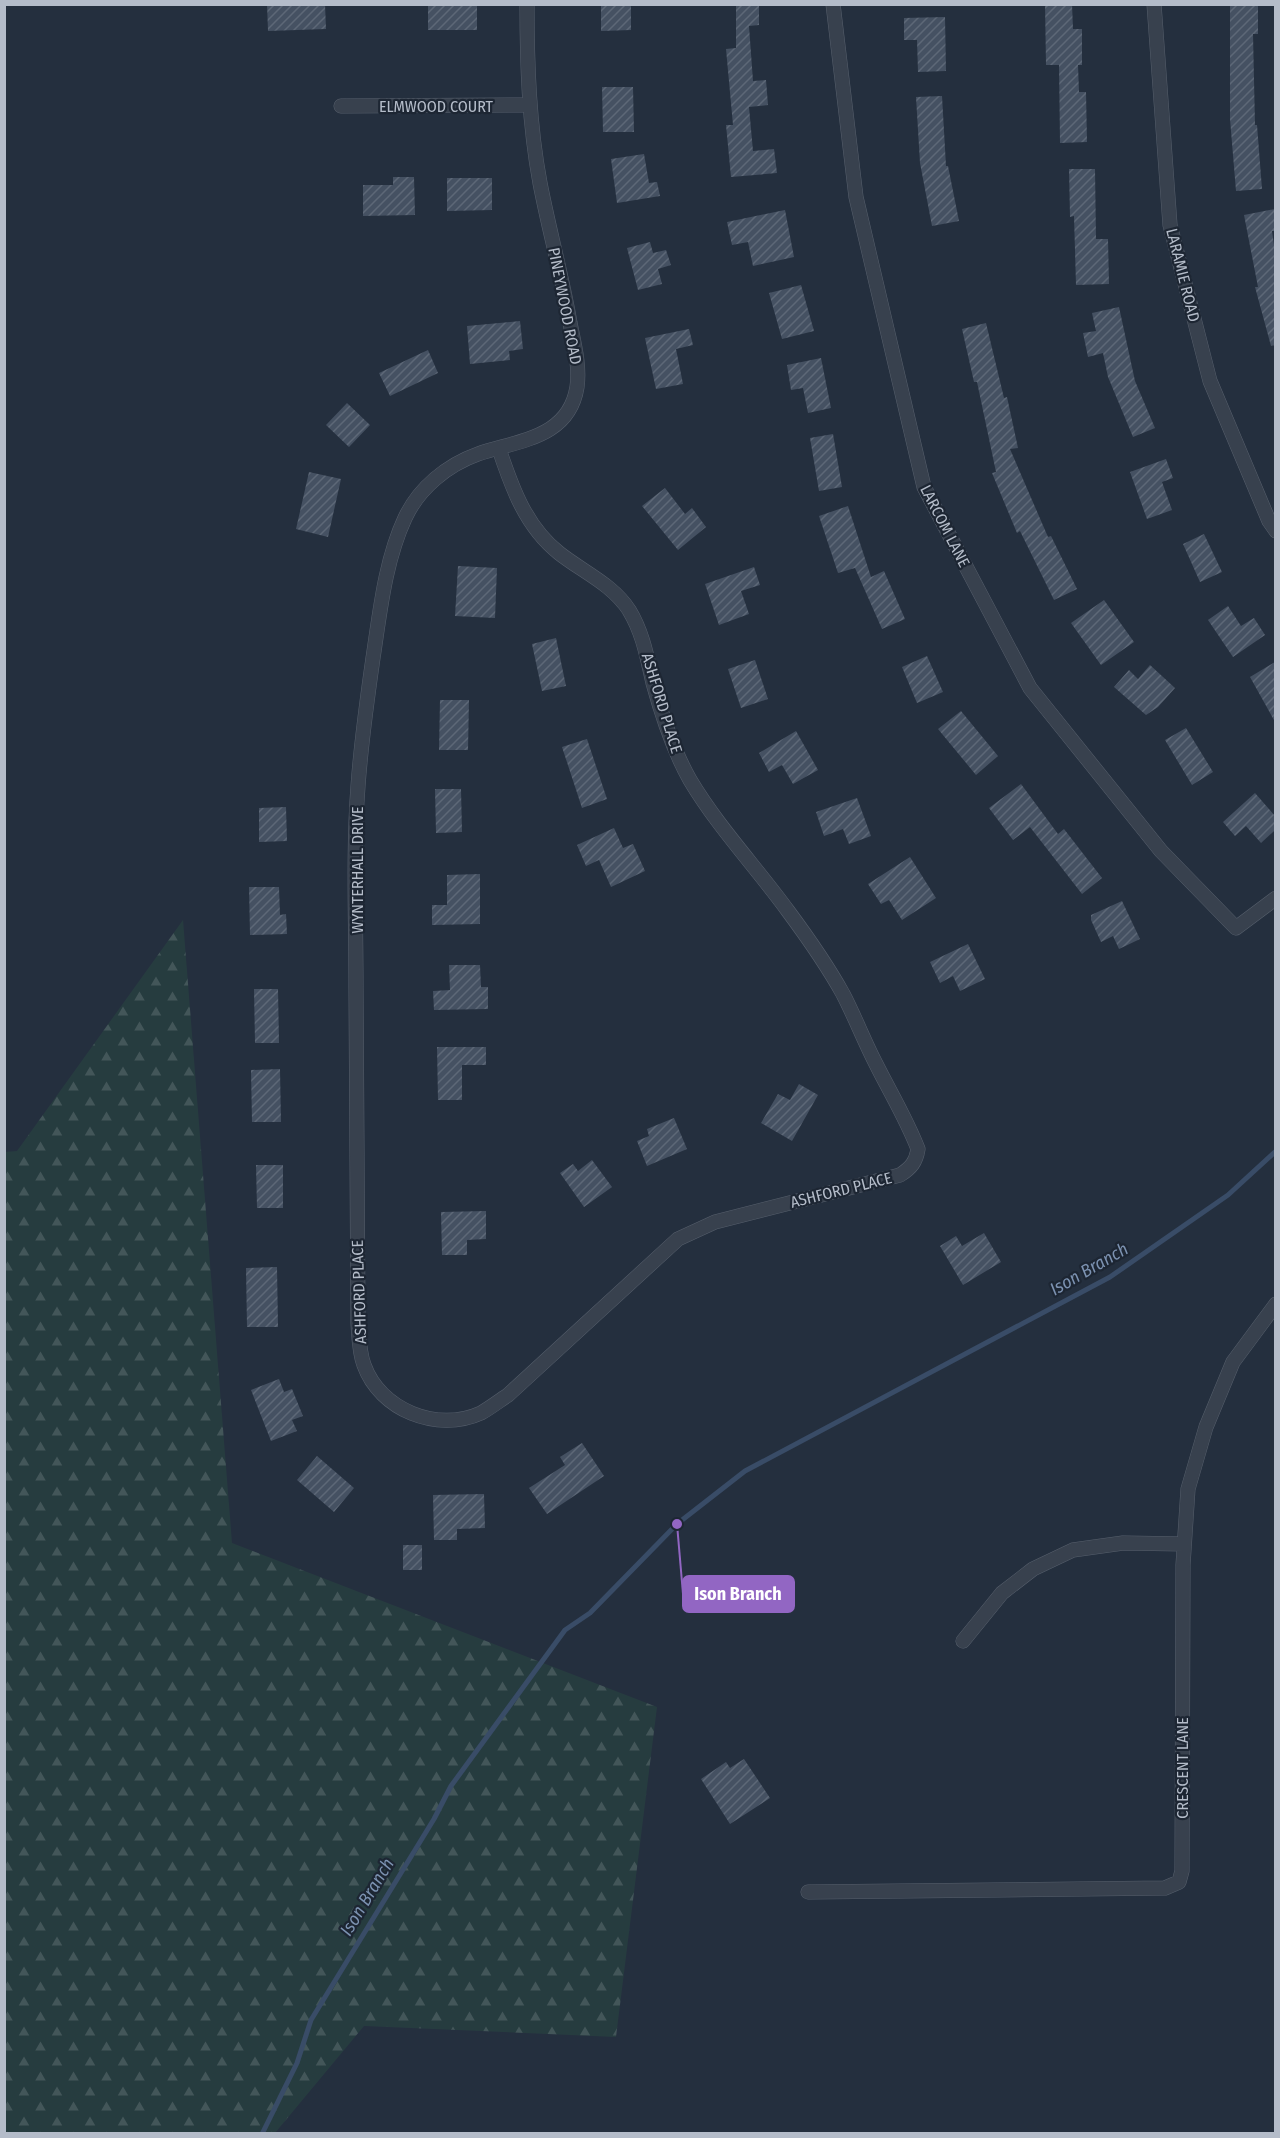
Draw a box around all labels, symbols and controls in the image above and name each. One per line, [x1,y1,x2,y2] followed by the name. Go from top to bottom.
[379,97,494,116] street label: ELMWOOD COURT
[1162,226,1204,324] street label: LARAMIE ROAD
[544,246,586,366] street label: PINEYWOOD ROAD
[916,482,974,570] street label: LARCOM LANE
[638,651,686,755] street label: ASHFORD PLACE
[348,806,367,934] street label: WYNTERHALL DRIVE
[788,1168,894,1212] street label: ASHFORD PLACE
[1046,1238,1132,1300] water label: Ison Branch
[348,1240,370,1344] street label: ASHFORD PLACE
[683,1576,794,1612] callout: Ison Branch
[694,1583,782,1605] text: Ison Branch
[1173,1717,1192,1819] street label: CRESCENT LANE
[335,1854,399,1940] water label: Ison Branch

